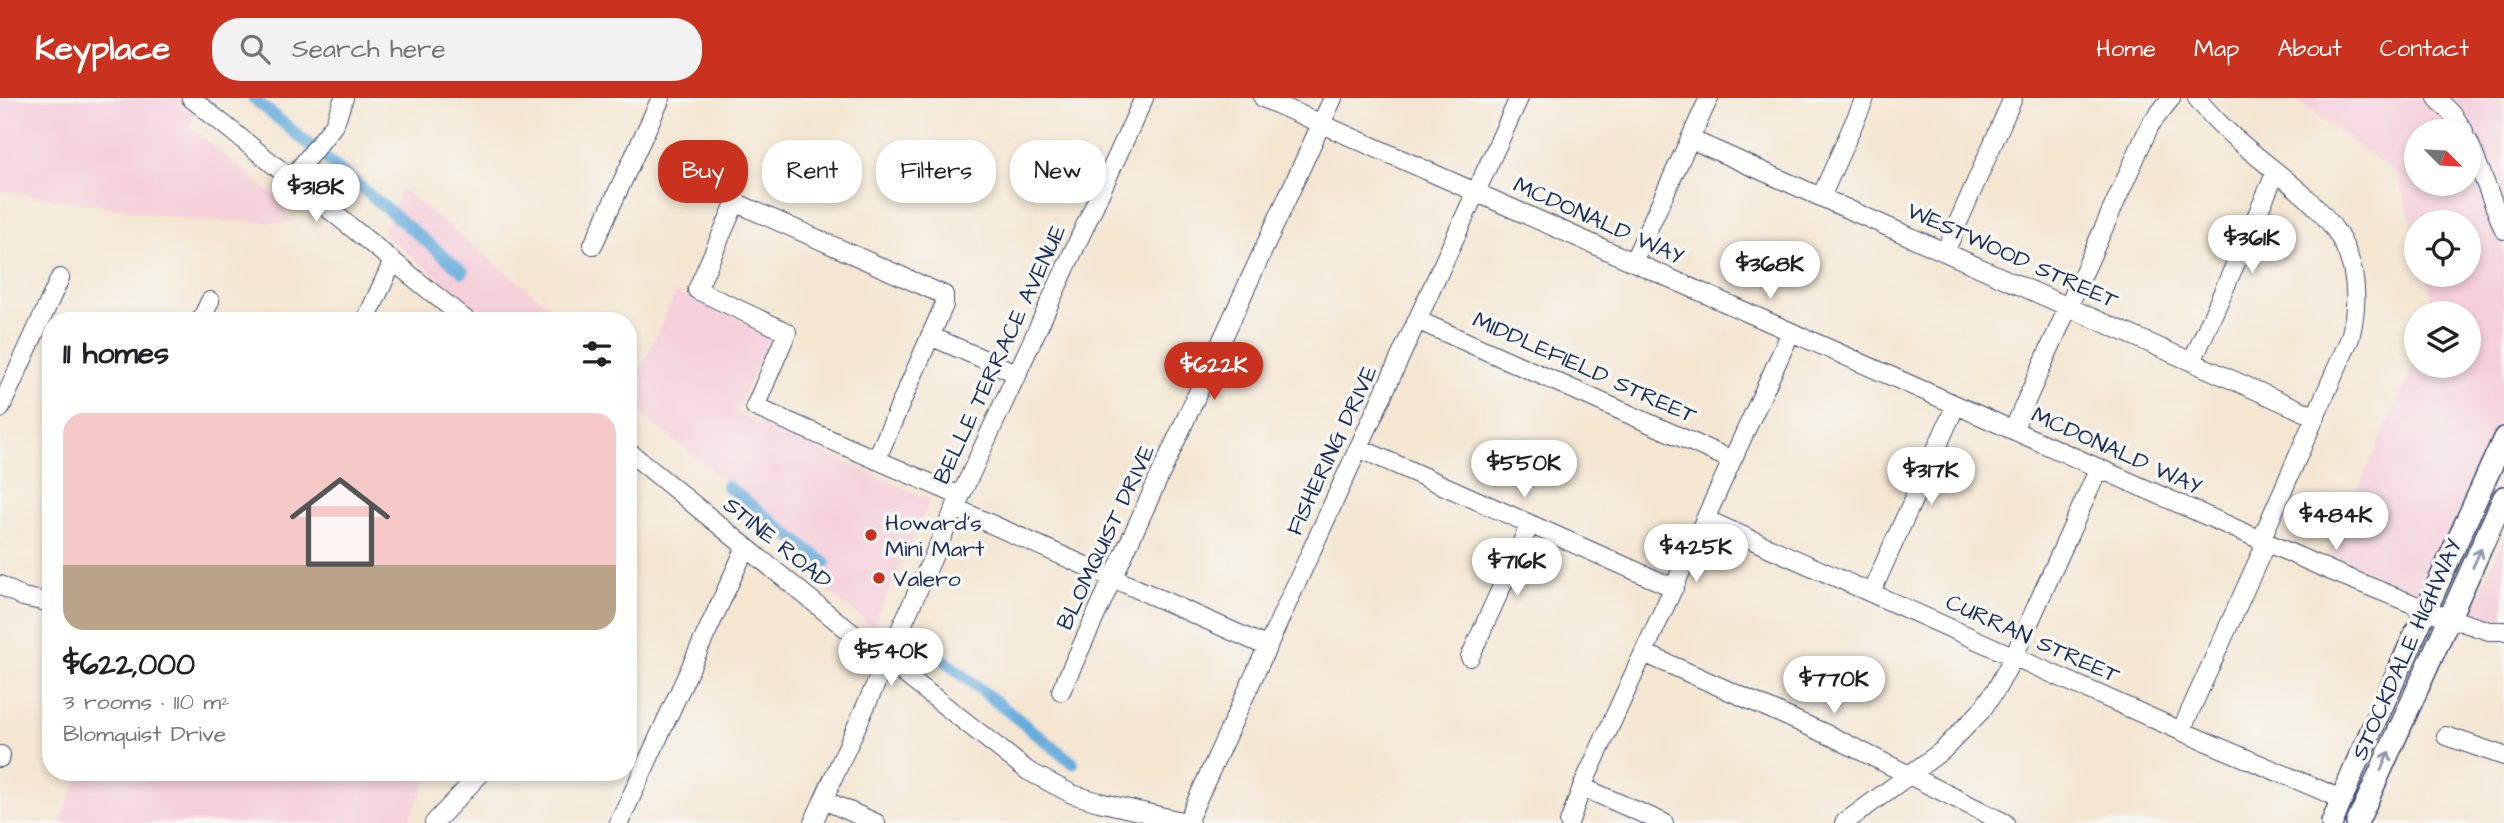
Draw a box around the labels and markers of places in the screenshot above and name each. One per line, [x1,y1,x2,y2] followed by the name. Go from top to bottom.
[267,164,365,224] pin: $318K
[2203,216,2301,275] pin: $361K
[1721,242,1819,301] pin: $368K
[1165,342,1263,402] pin: $622K
[1475,440,1573,500] pin: $550K
[1882,448,1980,507] pin: $317K
[2287,492,2385,552] pin: $484K
[885,507,985,565] place label: Howard's Mini Mart
[1647,524,1745,584] pin: $425K
[863,527,879,543] marker: Howard's Mini Mart
[1468,538,1566,598] pin: $716K
[893,563,961,595] place label: Valero
[871,570,887,586] marker: Valero
[842,628,940,688] pin: $540K
[1785,656,1883,716] pin: $770K

